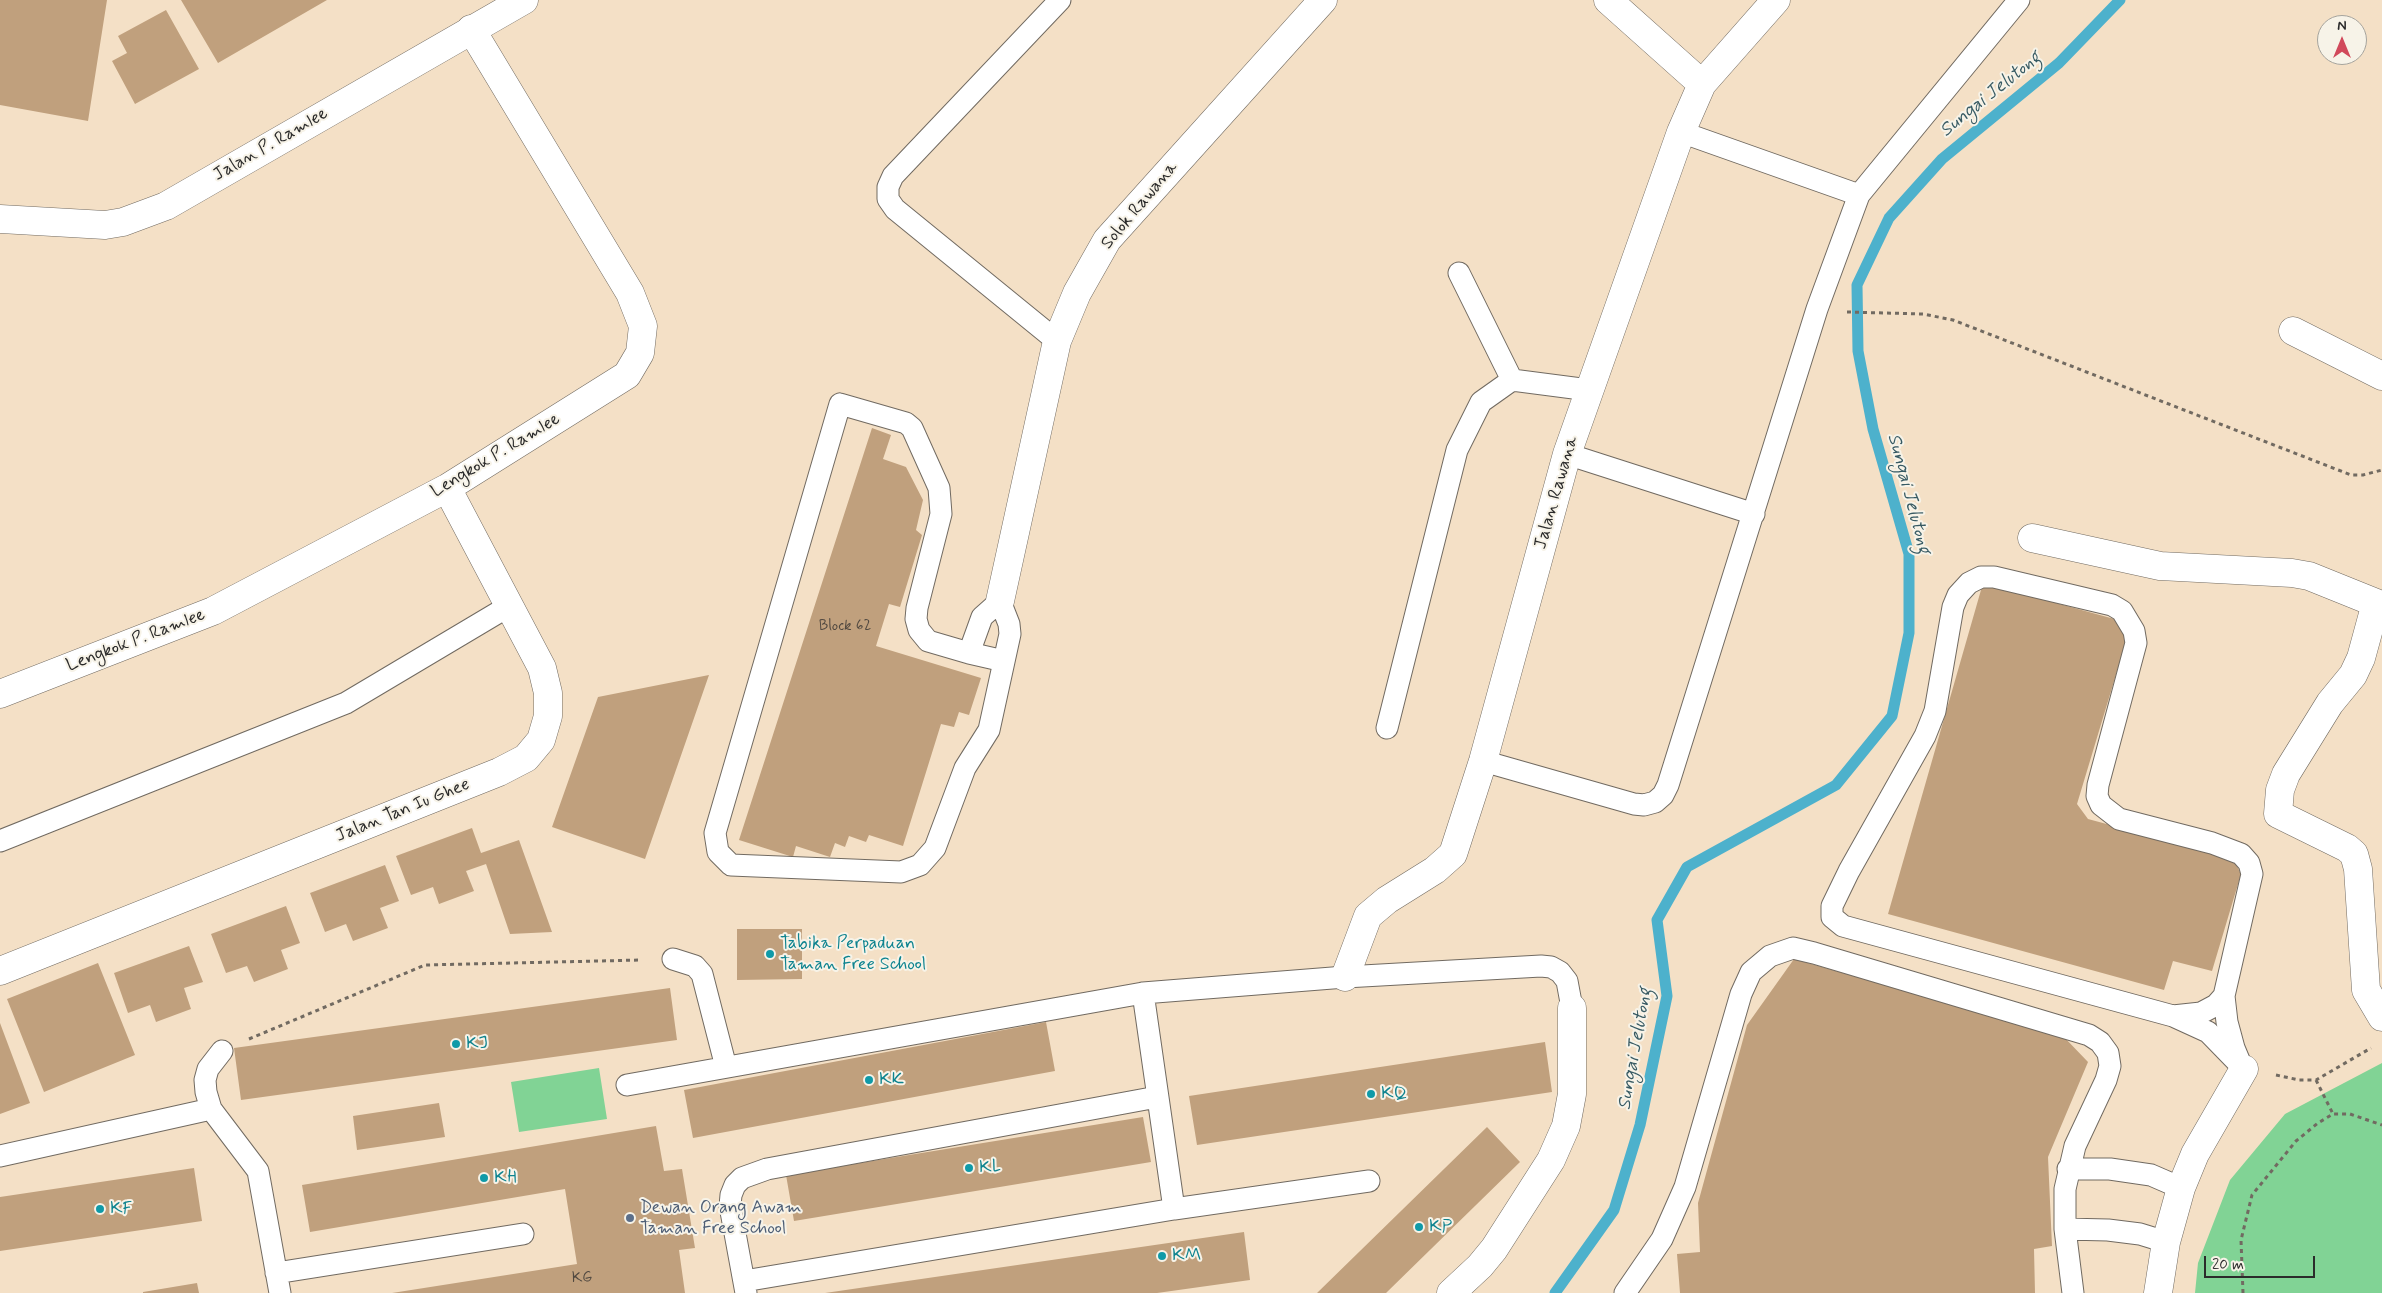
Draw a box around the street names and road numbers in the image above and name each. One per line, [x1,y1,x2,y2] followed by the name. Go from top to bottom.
[210,103,332,187] street label: Jalan P. Ramlee
[1097,158,1183,254] street label: Solok Rawana
[428,409,564,503] street label: Lengkok P. Ramlee
[1531,434,1583,552] street label: Jalan Rawana
[64,605,208,677] street label: Lengkok P. Ramlee
[333,774,473,848] street label: Jalan Tan Iu Ghee

